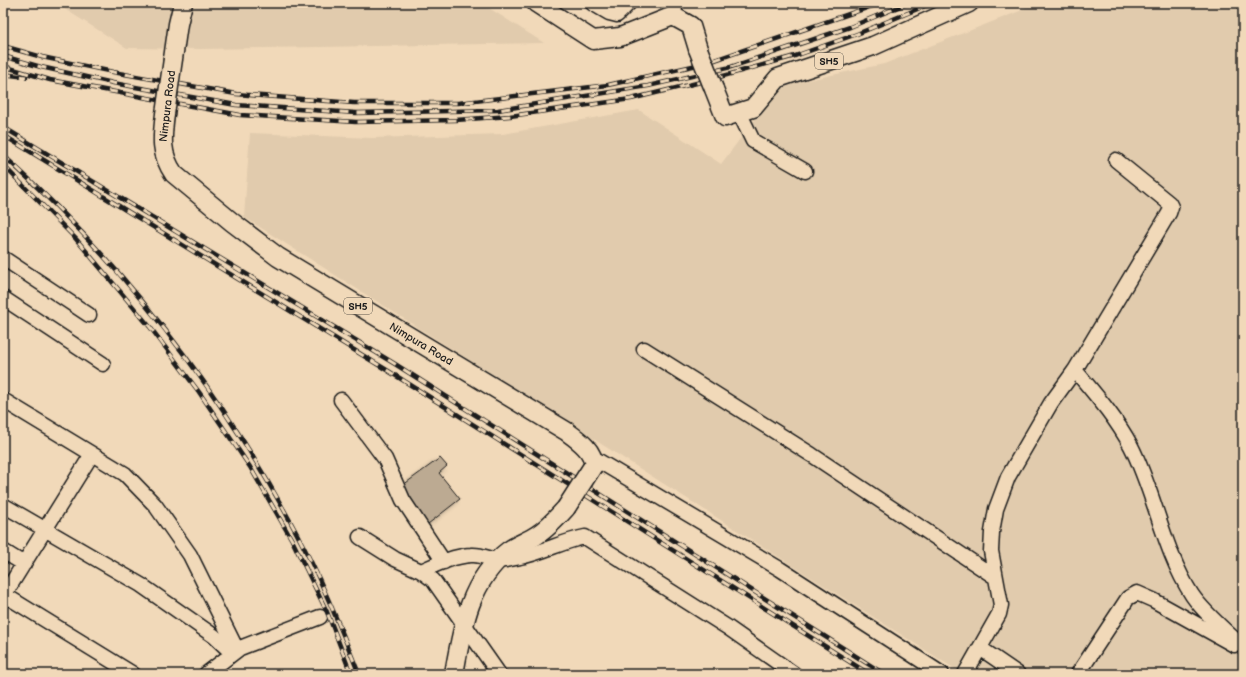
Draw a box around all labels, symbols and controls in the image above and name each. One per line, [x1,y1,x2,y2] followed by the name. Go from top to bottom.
[815,53,843,69] road number: SH5
[157,70,178,143] street label: Nimpura Road
[344,298,372,314] road number: SH5
[387,320,455,368] street label: Nimpura Road

